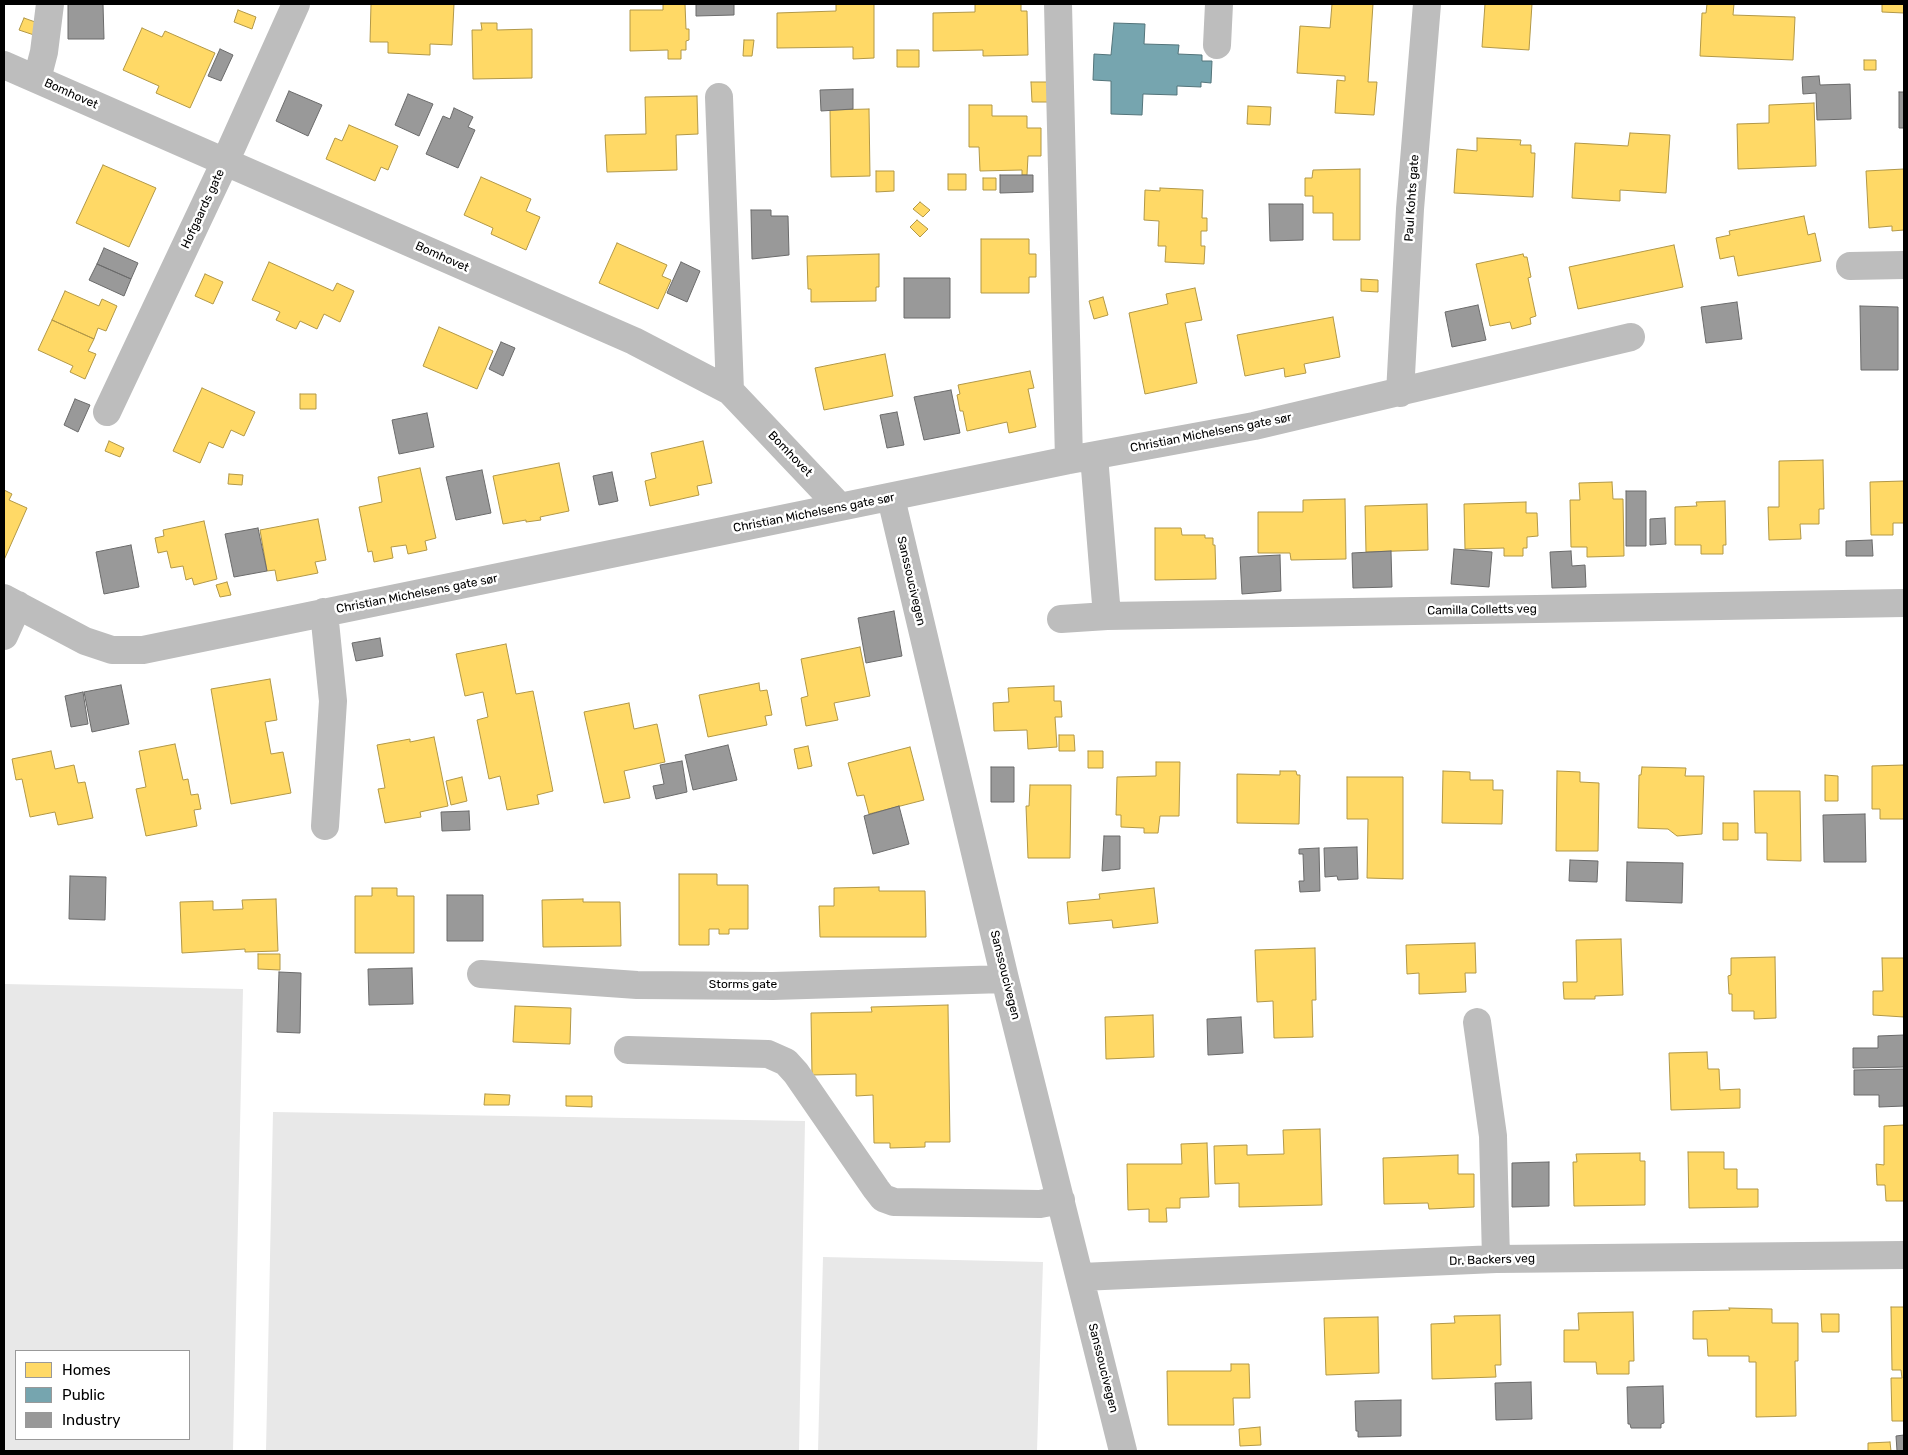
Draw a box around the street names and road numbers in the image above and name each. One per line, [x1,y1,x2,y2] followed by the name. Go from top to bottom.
[42,76,100,112] street label: Bomhovet
[1402,154,1422,242] street label: Paul Kohts gate
[178,167,228,251] street label: Hofgaards gate
[413,239,471,275] street label: Bomhovet
[1129,410,1293,456] street label: Christian Michelsens gate sør
[765,428,815,480] street label: Bomhovet
[732,490,896,536] street label: Christian Michelsens gate sør
[894,535,928,627] street label: Sanssoucivegen
[335,571,499,617] street label: Christian Michelsens gate sør
[1427,602,1537,618] street label: Camilla Colletts veg
[987,929,1023,1021] street label: Sanssoucivegen
[709,978,777,992] street label: Storms gate
[1449,1251,1535,1269] street label: Dr. Backers veg
[1085,1322,1121,1414] street label: Sanssoucivegen

